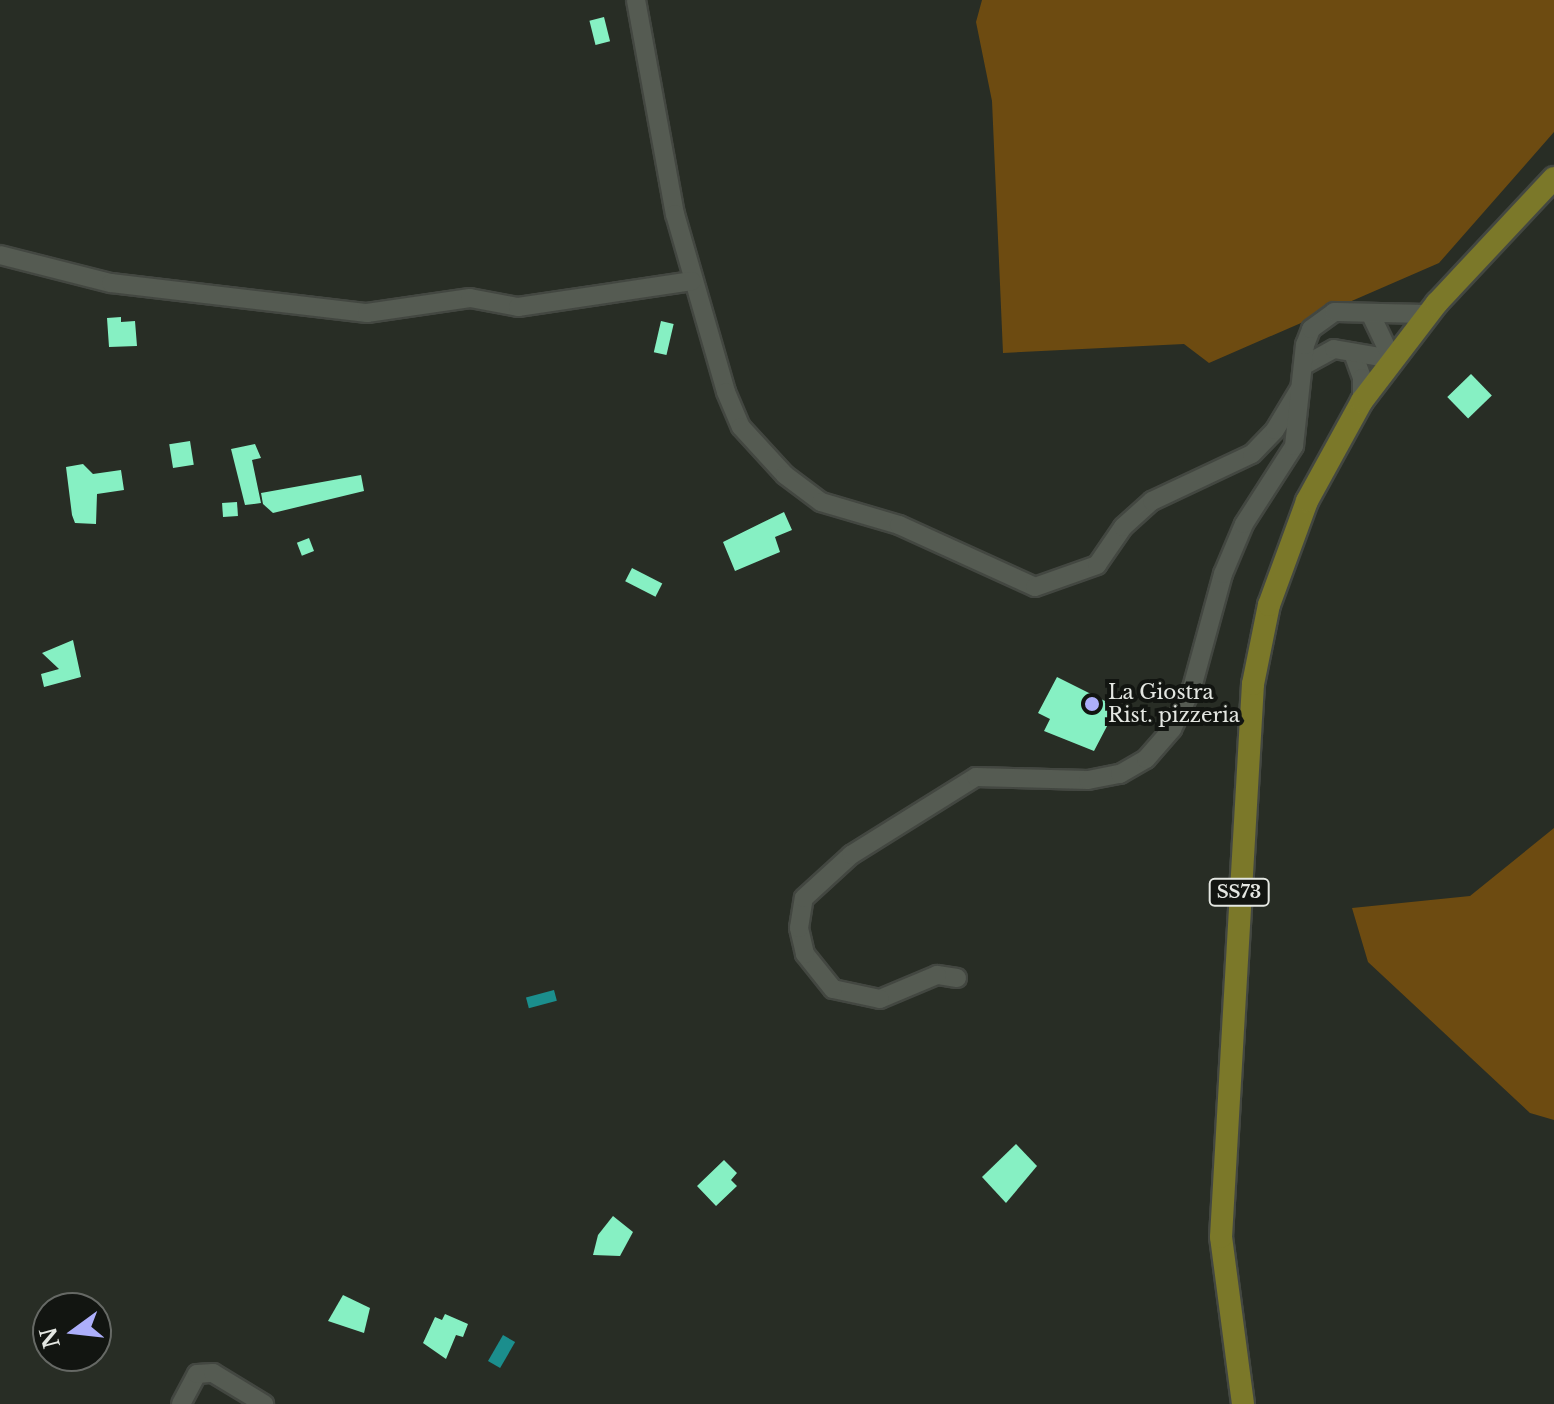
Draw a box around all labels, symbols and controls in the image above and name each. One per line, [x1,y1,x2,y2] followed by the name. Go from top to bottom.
[1108,680,1240,727] place label: La Giostra Rist. pizzeria
[1083,695,1101,713] marker: La Giostra Rist. pizzeria
[1207,878,1271,906] road number: SS73
[32,1292,112,1372] north arrow
[35,1324,66,1351] text: N

